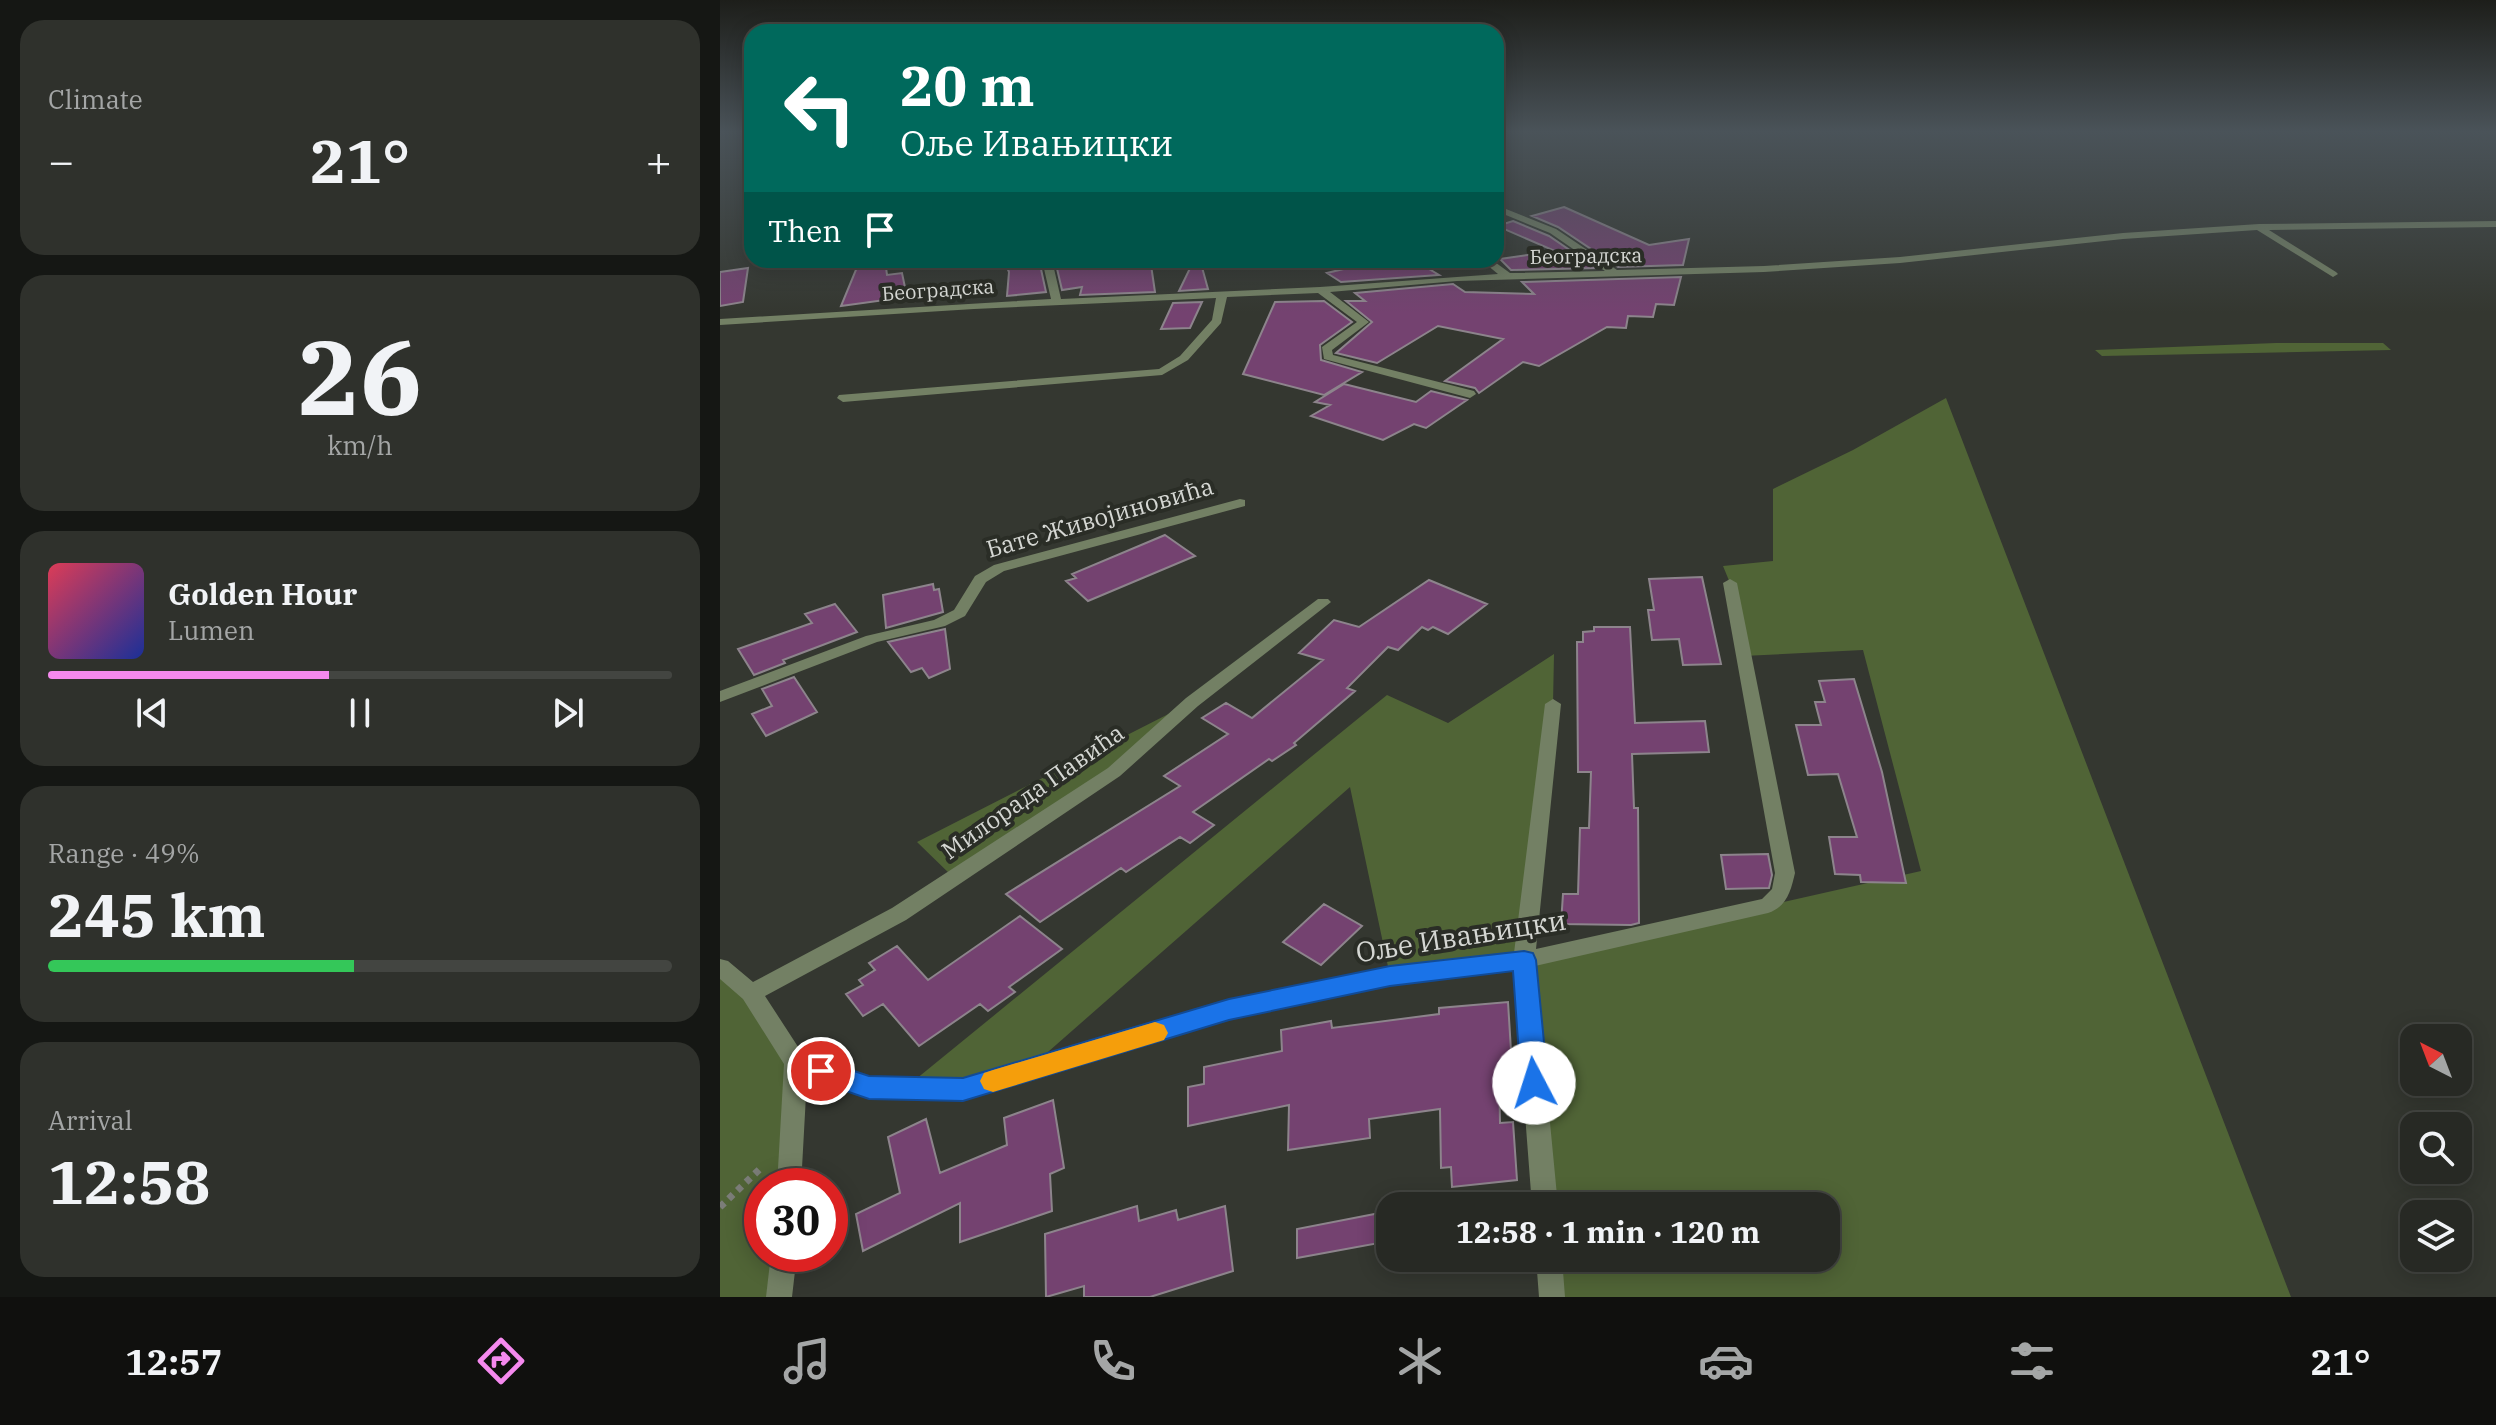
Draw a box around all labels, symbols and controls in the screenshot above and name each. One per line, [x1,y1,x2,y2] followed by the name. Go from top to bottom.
[900,49,1035,121] text: 20 m
[768,56,872,160] icon: left
[48,82,143,116] text: Climate
[900,119,1173,166] text: Оље Ивањицки
[310,121,410,200] text: 21°
[48,132,74,189] text: −
[646,132,672,189] text: +
[858,208,902,252] icon: arrive
[768,211,842,250] text: Then
[1529,241,1643,270] street label: Београдска
[881,272,995,307] street label: Београдска
[298,308,422,444] text: 26
[327,428,393,462] text: km/h
[982,469,1217,565] street label: Бате Живојиновића
[168,574,357,613] text: Golden Hour
[168,613,255,647] text: Lumen
[130,691,174,735] icon: previous
[338,691,382,735] icon: pause
[546,691,590,735] icon: next
[935,716,1130,866] street label: Милорада Павића
[48,836,200,870] text: Range · 49%
[48,875,266,954] text: 245 km
[1353,901,1569,970] street label: Оље Ивањицки
[2400,1024,2472,1096] north arrow
[2400,1024,2472,1272] map controls
[787,1037,855,1105] pin
[1492,1041,1576,1125] position arrow
[799,1049,843,1093] icon: arrive
[48,1103,133,1137] text: Arrival
[2400,1112,2472,1184] button: search
[48,1142,210,1221] text: 12:58
[744,1168,848,1272] speed limit sign: 30
[2400,1200,2472,1272] button: layers
[1456,1212,1760,1251] text: 12:58 · 1 min · 120 m
[473,1333,529,1389] icon: directions
[779,1333,835,1389] icon: music
[1085,1333,1141,1389] icon: phone
[1392,1333,1448,1389] icon: climate
[1698,1333,1754,1389] icon: car
[2004,1333,2060,1389] icon: filters
[125,1338,222,1385] text: 12:57
[2311,1338,2371,1385] text: 21°

